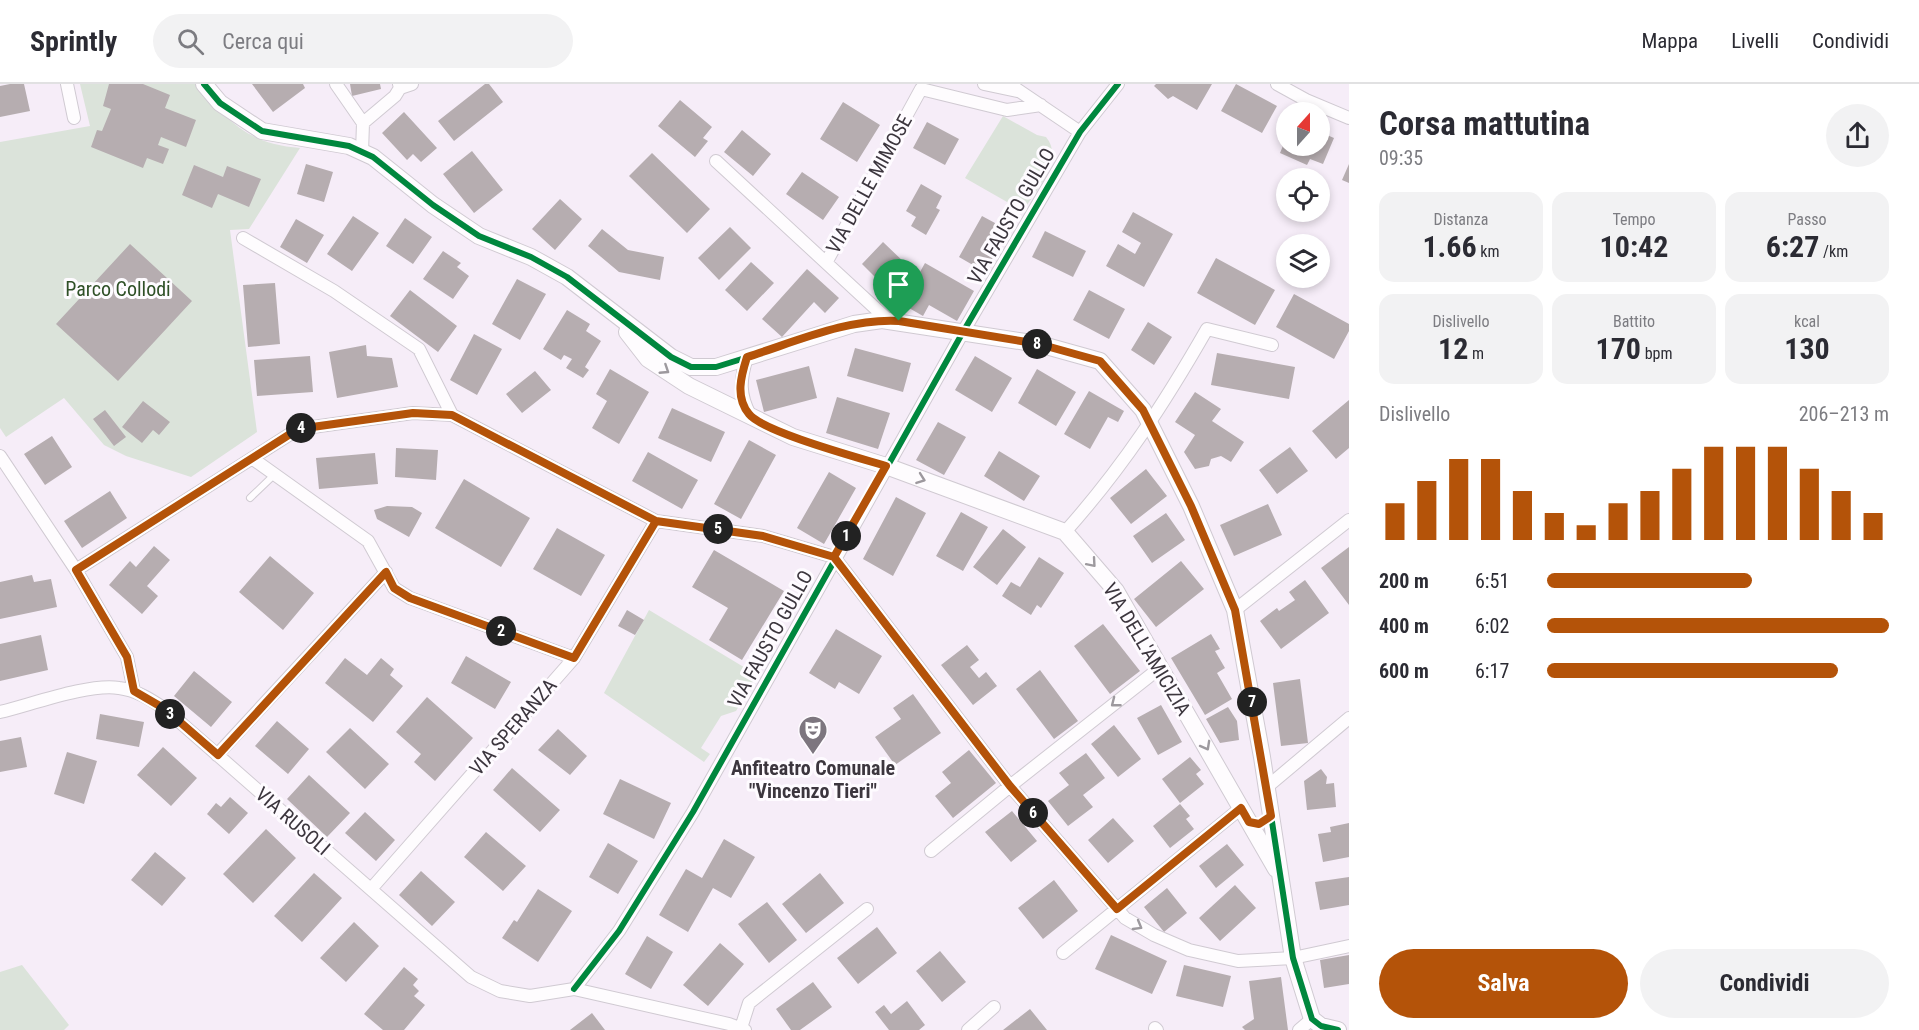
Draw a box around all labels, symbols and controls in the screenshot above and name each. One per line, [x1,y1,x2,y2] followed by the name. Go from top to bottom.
[153,14,573,68] search box
[30,25,117,58] text: Sprintly
[174,25,207,58] icon: search
[222,29,304,54] text: Cerca qui
[1641,29,1698,53] text: Mappa
[1731,29,1779,53] text: Livelli
[1812,29,1889,53] text: Condividi
[1276,102,1330,156] north arrow
[1276,102,1330,288] map controls
[1379,104,1590,143] text: Corsa mattutina
[1826,104,1889,167] button: share
[821,110,917,258] street label: VIA DELLE MIMOSE
[962,143,1060,289] street label: VIA FAUSTO GULLO
[1379,146,1423,170] text: 09:35
[1276,168,1330,222] button: locate
[1434,210,1488,229] text: Distanza
[1612,210,1656,229] text: Tempo
[1787,210,1827,229] text: Passo
[1422,229,1477,264] text: 1.66
[1600,229,1668,264] text: 10:42
[1766,229,1819,264] text: 6:27
[1276,234,1330,288] button: layers
[1477,242,1500,261] text: km
[1819,242,1848,261] text: /km
[873,259,924,321] pin
[882,268,915,301] icon: arrive
[65,277,171,301] park label: Parco Collodi
[1432,312,1490,331] text: Dislivello
[1613,312,1655,331] text: Battito
[1794,312,1820,331] text: kcal
[1022,329,1052,359] pin: 8
[1438,331,1468,366] text: 12
[1596,331,1641,366] text: 170
[1784,331,1830,366] text: 130
[1033,334,1041,353] text: 8
[1468,344,1484,363] text: m
[1641,344,1672,363] text: bpm
[658,363,669,374] one-way arrow
[1379,402,1450,426] text: Dislivello
[1799,402,1889,426] text: 206–213 m
[286,413,316,443] pin: 4
[297,418,305,437] text: 4
[915,471,926,484] one-way arrow
[703,514,733,544] pin: 5
[714,519,722,538] text: 5
[831,521,861,551] pin: 1
[842,526,850,545] text: 1
[1085,556,1096,567] one-way arrow
[722,566,818,712] street label: VIA FAUSTO GULLO
[1379,569,1429,593] text: 200 m
[1475,569,1509,593] text: 6:51
[1098,578,1196,720] street label: VIA DELL'AMICIZIA
[1379,614,1429,638] text: 400 m
[1475,614,1509,638] text: 6:02
[486,616,516,646] pin: 2
[497,621,505,640] text: 2
[1379,659,1429,683] text: 600 m
[1475,659,1509,683] text: 6:17
[464,673,562,780] street label: VIA SPERANZA
[1237,687,1267,717] pin: 7
[1248,692,1256,711] text: 7
[1111,696,1122,707] one-way arrow
[155,699,185,729] pin: 3
[166,704,174,723] text: 3
[797,714,829,756] theatre icon: Anfiteatro Comunale "Vincenzo Tieri"
[1198,740,1210,750] one-way arrow
[731,756,895,803] place label: Anfiteatro Comunale "Vincenzo Tieri"
[251,782,335,860] street label: VIA RUSOLI
[1018,798,1048,828] pin: 6
[1029,803,1037,822] text: 6
[1131,918,1142,930] one-way arrow
[1379,949,1628,1018] button: Salva
[1640,949,1889,1018] button: Condividi

